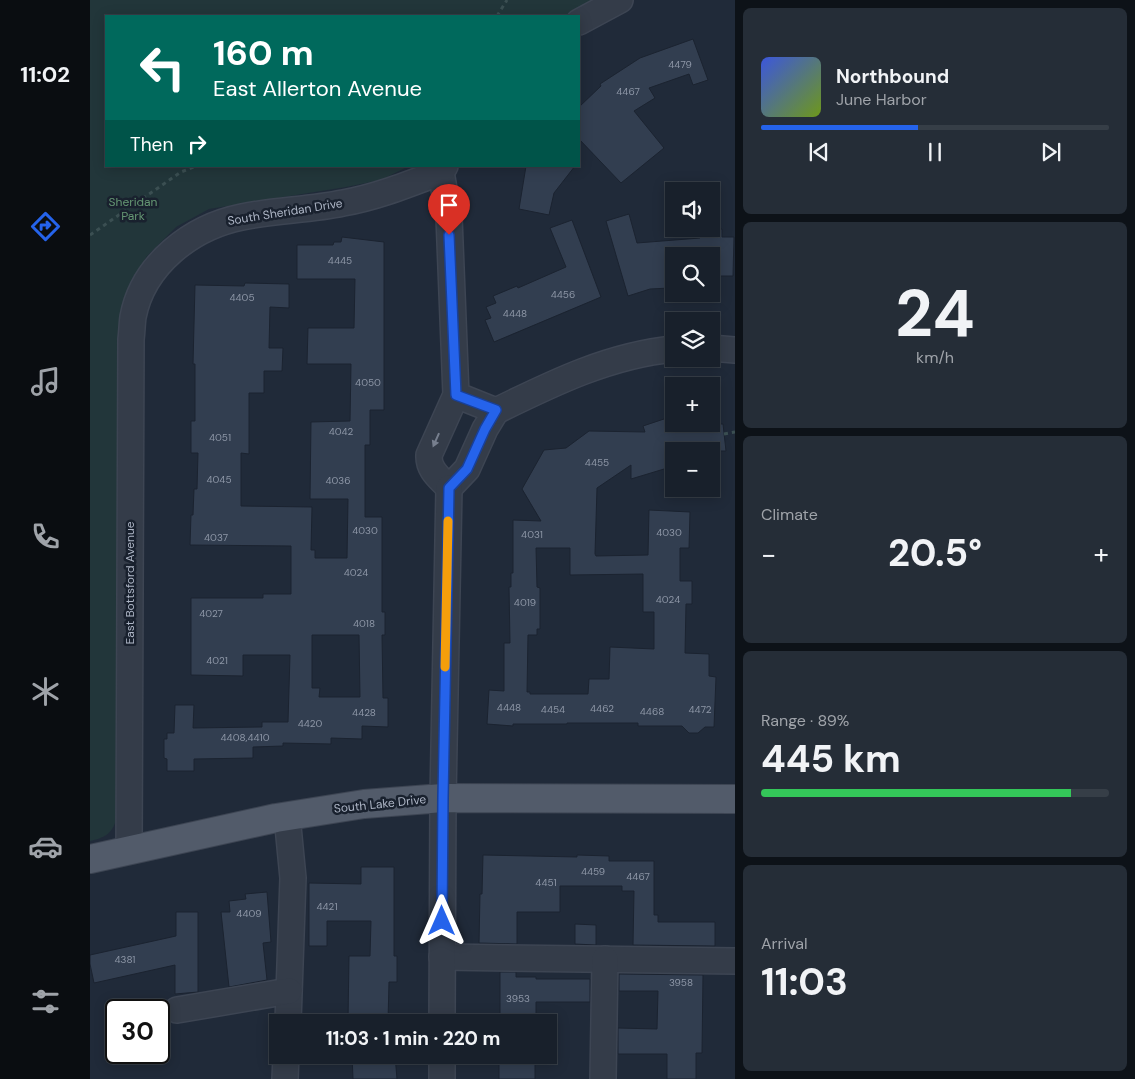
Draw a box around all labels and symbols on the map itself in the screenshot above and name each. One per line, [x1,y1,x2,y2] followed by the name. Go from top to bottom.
[668,58,692,71] house number: 4479
[616,85,640,98] house number: 4467
[428,184,470,235] pin
[109,194,158,224] park label: Sheridan Park
[226,195,344,229] street label: South Sheridan Drive
[328,254,352,267] house number: 4445
[551,288,575,301] house number: 4456
[229,291,255,304] house number: 4405
[503,307,527,320] house number: 4448
[355,376,381,389] house number: 4050
[329,425,354,438] house number: 4042
[209,431,231,444] house number: 4051
[432,433,440,447] one-way arrow
[585,456,609,469] house number: 4455
[206,473,232,486] house number: 4045
[325,474,351,487] house number: 4036
[122,521,138,645] street label: East Bottsford Avenue
[352,524,378,537] house number: 4030
[656,526,682,539] house number: 4030
[521,528,543,541] house number: 4031
[204,531,228,544] house number: 4037
[344,566,368,579] house number: 4024
[656,593,680,606] house number: 4024
[514,596,536,609] house number: 4019
[199,607,223,620] house number: 4027
[353,617,375,630] house number: 4018
[206,654,228,667] house number: 4021
[497,701,521,714] house number: 4448
[590,702,614,715] house number: 4462
[541,703,565,716] house number: 4454
[689,703,712,716] house number: 4472
[640,705,664,718] house number: 4468
[352,706,376,719] house number: 4428
[298,717,322,730] house number: 4420
[221,731,270,744] house number: 4408,4410
[333,791,427,817] street label: South Lake Drive
[581,865,605,878] house number: 4459
[626,870,650,883] house number: 4467
[535,876,557,889] house number: 4451
[415,894,467,946] position arrow
[316,900,338,913] house number: 4421
[236,907,262,920] house number: 4409
[115,953,135,966] house number: 4381
[669,976,693,989] house number: 3958
[506,992,530,1005] house number: 3953
[105,999,170,1064] speed limit sign: 30

